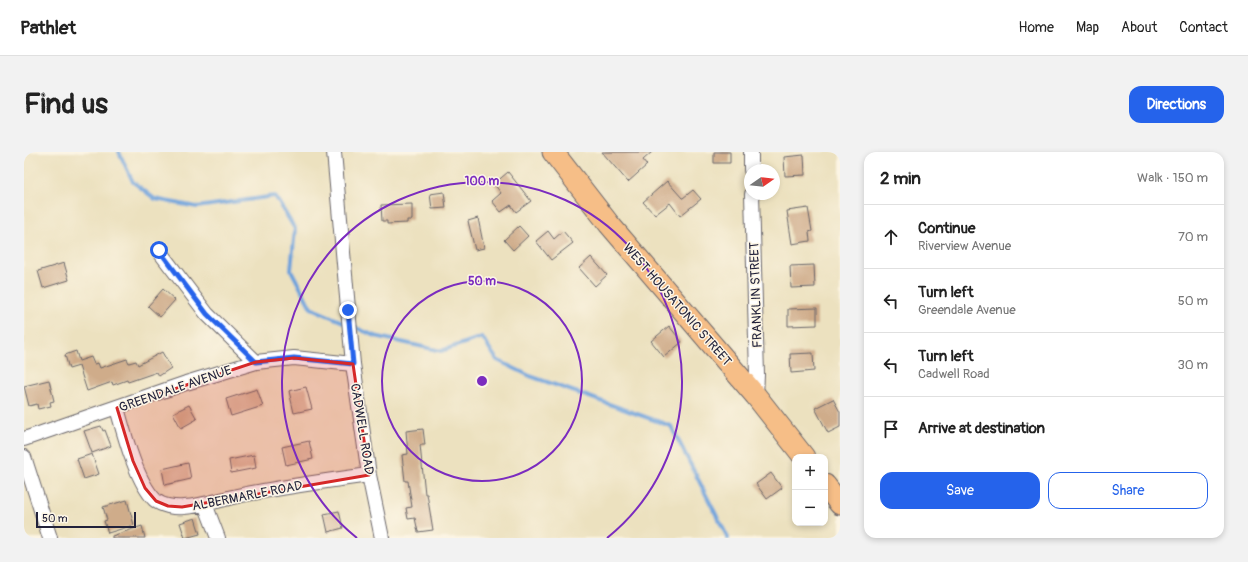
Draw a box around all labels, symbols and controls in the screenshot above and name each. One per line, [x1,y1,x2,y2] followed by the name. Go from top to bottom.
[20,16,76,40] text: Pathlet
[1019,19,1054,36] text: Home
[1076,19,1099,36] text: Map
[1121,19,1157,36] text: About
[1179,19,1228,36] text: Contact
[1129,86,1224,123] button: Directions
[24,87,108,122] text: Find us
[744,164,780,200] north arrow
[880,168,921,189] text: 2 min
[1137,170,1208,186] text: Walk · 150 m
[465,174,500,189] text: 100 m
[918,219,976,238] text: Continue
[880,226,902,248] icon: ahead
[1178,229,1208,245] text: 70 m
[918,238,1011,254] text: Riverview Avenue
[620,240,735,369] street label: WEST HOUSATONIC STREET
[150,241,168,259] route start
[746,242,766,348] street label: FRANKLIN STREET
[468,274,496,289] text: 50 m
[918,283,974,302] text: Turn left
[880,290,902,312] icon: left
[1178,293,1208,309] text: 50 m
[339,301,357,319] route end
[918,302,1016,318] text: Greendale Avenue
[918,347,974,366] text: Turn left
[880,354,902,376] icon: left
[1178,357,1208,373] text: 30 m
[117,362,234,416] street label: GREENDALE AVENUE
[918,366,990,382] text: Cadwell Road
[475,374,489,388] centre of rings
[347,382,377,476] street label: CADWELL ROAD
[880,418,902,440] icon: arrive
[918,419,1045,438] text: Arrive at destination
[792,454,828,526] map controls
[792,454,828,490] button: +
[880,472,1040,509] button: Save
[1048,472,1208,509] button: Share
[191,477,304,515] street label: ALBERMARLE ROAD
[792,490,828,526] button: −
[36,510,136,529] scale bar
[42,512,68,525] text: 50 m

